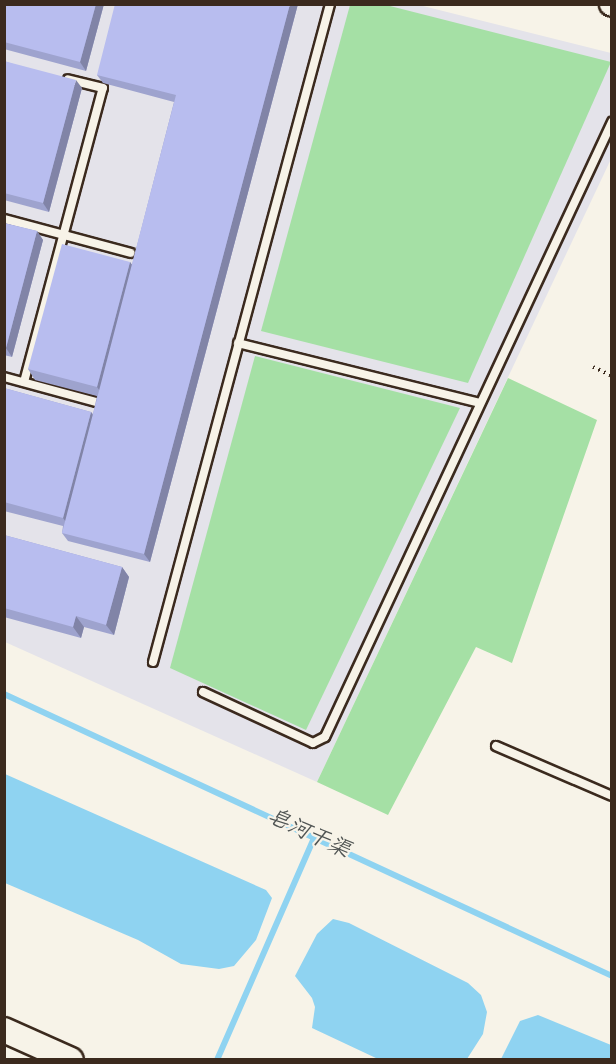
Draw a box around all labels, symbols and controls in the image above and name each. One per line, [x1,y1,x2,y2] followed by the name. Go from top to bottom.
[263,804,353,866] water label: 皂河干渠

